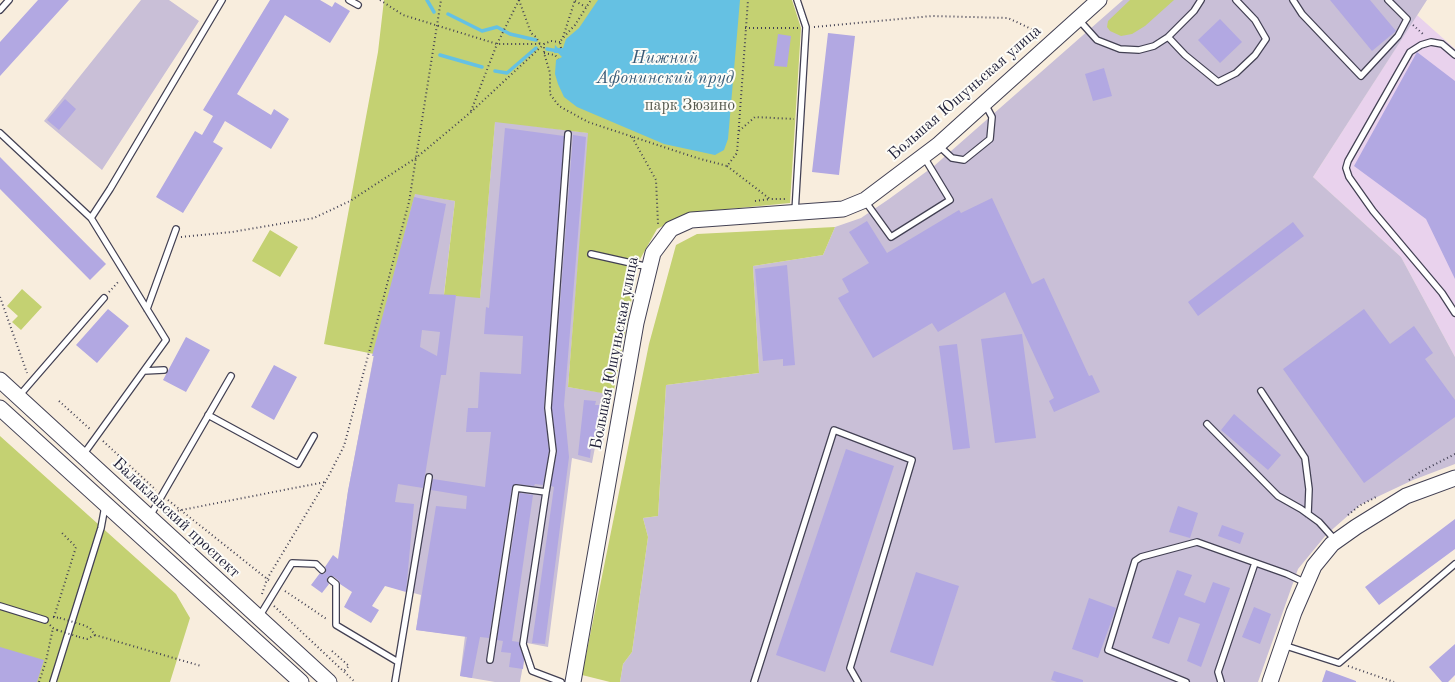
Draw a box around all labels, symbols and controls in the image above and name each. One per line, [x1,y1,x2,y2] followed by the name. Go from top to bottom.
[885,21,1045,165] street label: Большая Юшуньская улица
[596,49,734,89] water label: Нижний Афонинский пруд
[645,96,735,116] park label: парк Зюзино
[587,255,643,451] street label: Большая Юшуньская улица
[108,454,244,582] street label: Балаклавский проспект

